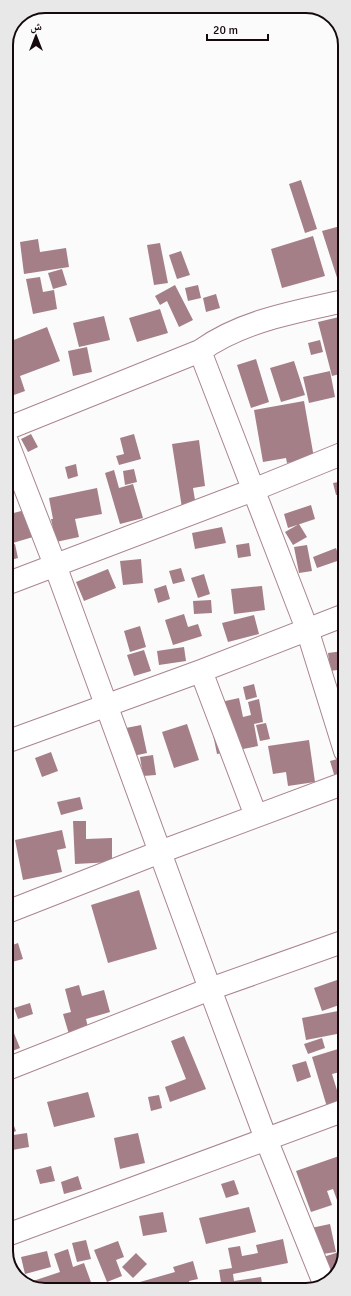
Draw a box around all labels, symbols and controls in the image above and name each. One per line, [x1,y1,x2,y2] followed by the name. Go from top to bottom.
[16,16,56,56] north arrow
[207,16,268,42] scale bar
[30,20,42,34] text: ش
[213,23,238,38] text: 20 m

